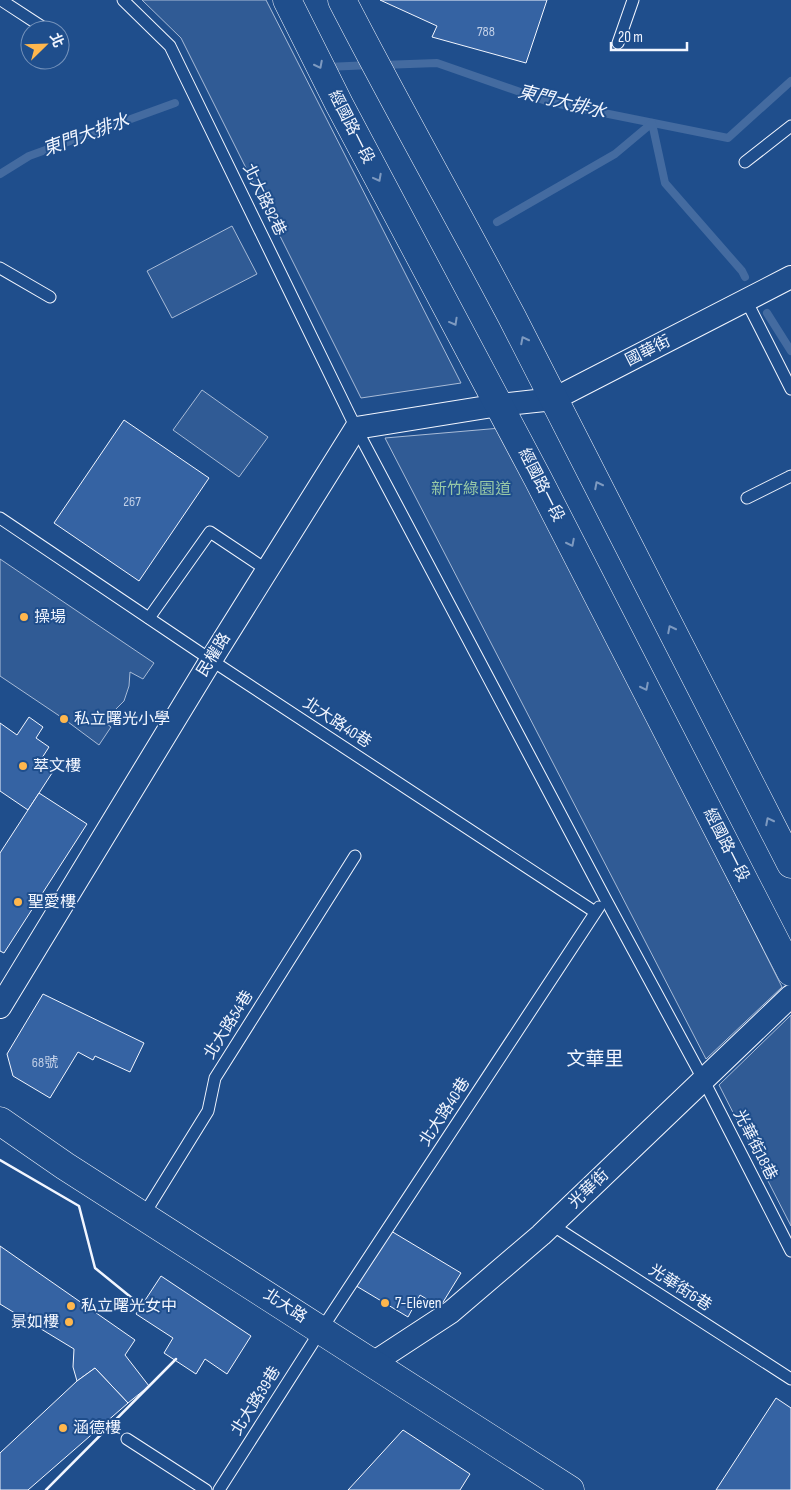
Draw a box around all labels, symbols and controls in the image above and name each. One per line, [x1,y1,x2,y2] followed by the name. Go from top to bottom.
[20,20,70,70] north arrow
[611,20,687,52] scale bar
[477,23,495,40] house number: 788
[618,28,643,47] text: 20 m
[46,30,67,50] text: 北
[313,60,323,69] one-way arrow
[516,81,609,123] water label: 東門大排水
[324,87,378,167] street label: 經國路一段
[40,109,133,160] water label: 東門大排水
[238,161,290,239] street label: 北大路92巷
[372,173,382,182] one-way arrow
[448,317,458,326] one-way arrow
[622,332,674,370] street label: 國華街
[520,336,530,345] one-way arrow
[514,445,568,525] street label: 經國路一段
[431,480,511,499] park label: 新竹綠園道
[594,481,604,490] one-way arrow
[123,493,141,510] house number: 267
[565,538,575,547] one-way arrow
[34,608,66,627] place label: 操場
[18,611,30,623] marker: 操場
[667,626,677,635] one-way arrow
[193,630,235,680] street label: 民權路
[639,682,649,691] one-way arrow
[299,694,375,752] street label: 北大路40巷
[74,710,170,729] place label: 私立曙光小學
[58,713,70,725] marker: 私立曙光小學
[33,757,81,776] place label: 萃文樓
[17,760,29,772] marker: 萃文樓
[699,805,753,885] street label: 經國路一段
[765,817,775,826] one-way arrow
[28,893,76,912] place label: 聖愛樓
[12,896,24,908] marker: 聖愛樓
[201,987,257,1063] street label: 北大路54巷
[566,1048,624,1071] district label: 文華里
[32,1054,58,1071] house number: 68號
[416,1074,474,1150] street label: 北大路40巷
[729,1107,781,1183] street label: 光華街18巷
[565,1165,613,1213] street label: 光華街
[645,1261,715,1315] street label: 光華街6巷
[260,1285,310,1327] street label: 北大路
[395,1294,442,1313] place label: 7-Eleven
[81,1297,177,1316] place label: 私立曙光女中
[379,1297,391,1309] marker: 7-Eleven
[65,1300,77,1312] marker: 私立曙光女中
[11,1313,59,1332] place label: 景如樓
[63,1316,75,1328] marker: 景如樓
[227,1363,285,1439] street label: 北大路39巷
[73,1419,121,1438] place label: 涵德樓
[57,1422,69,1434] marker: 涵德樓

